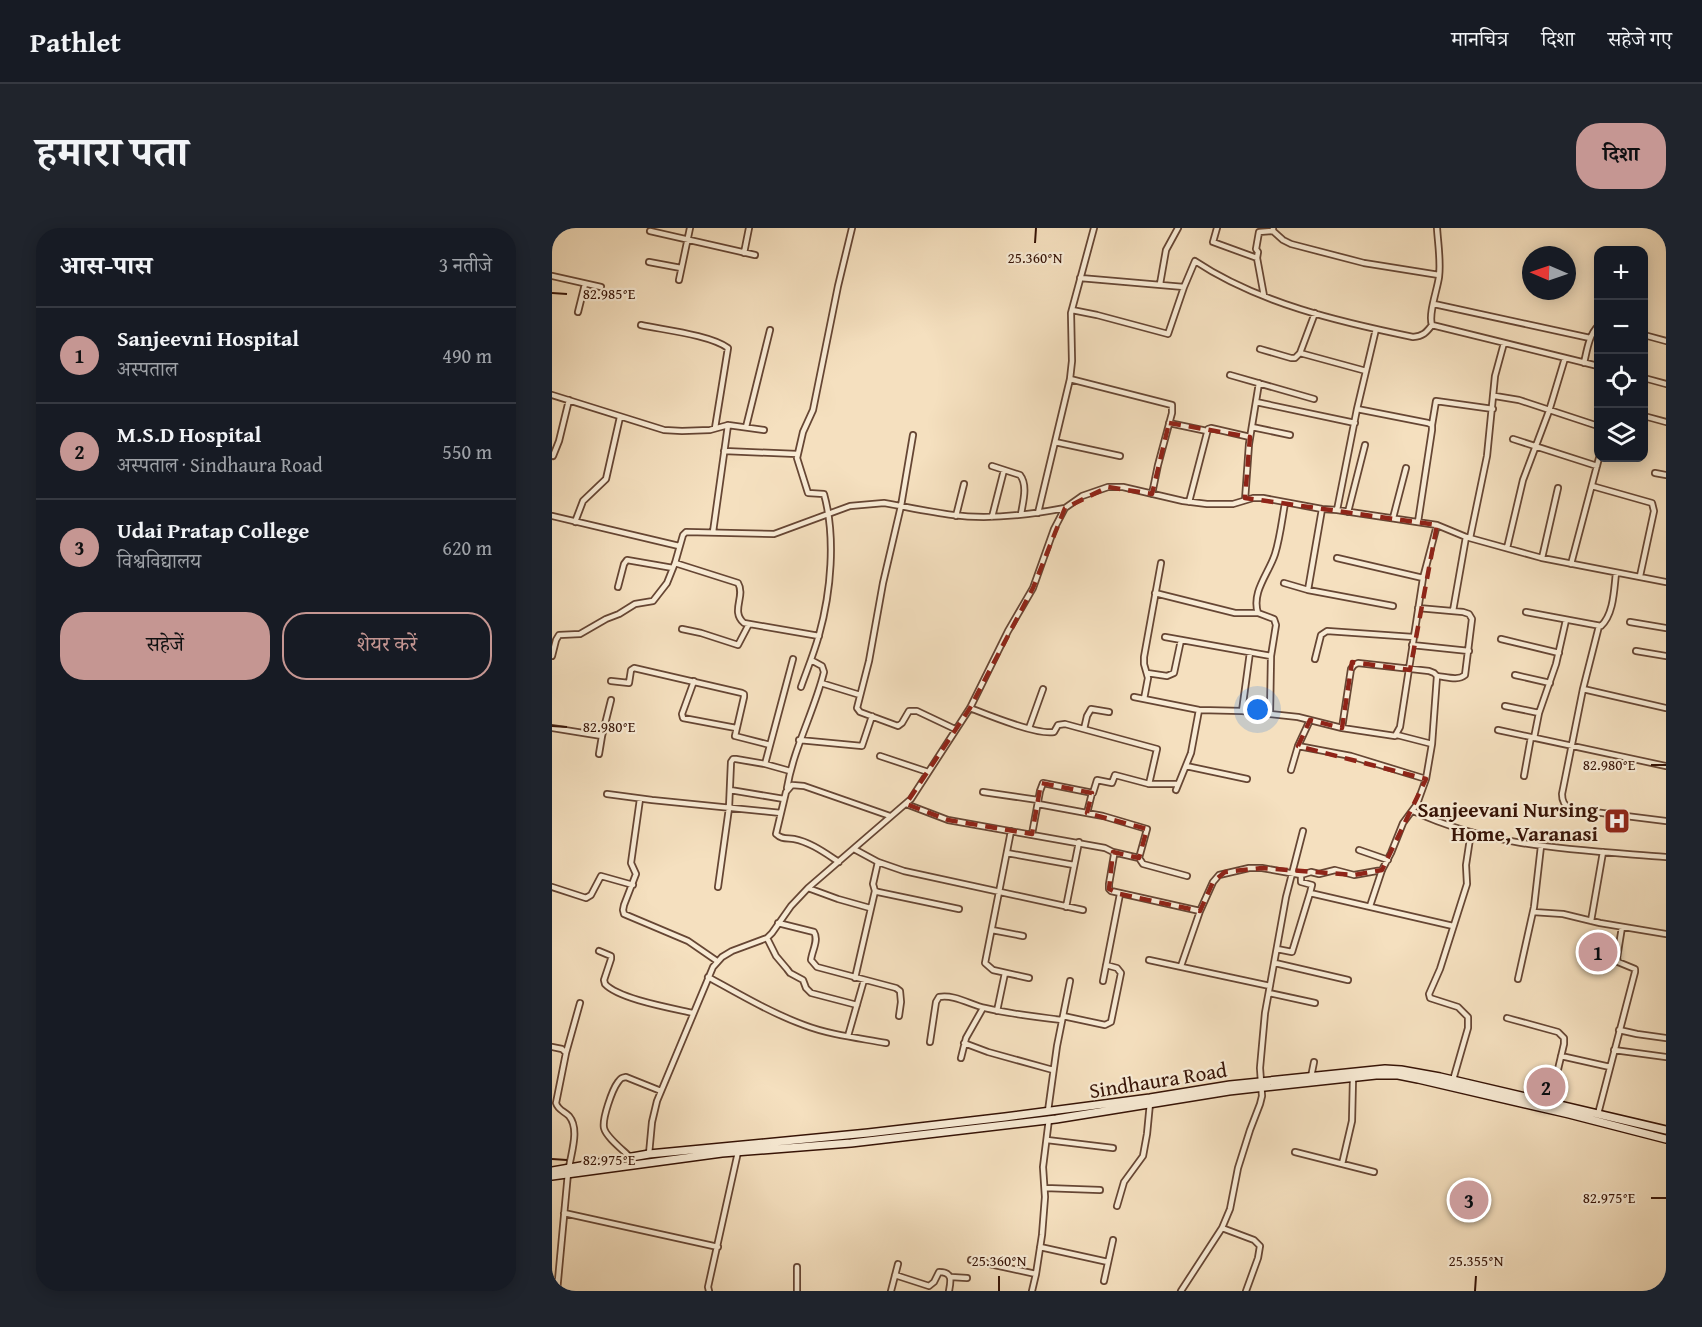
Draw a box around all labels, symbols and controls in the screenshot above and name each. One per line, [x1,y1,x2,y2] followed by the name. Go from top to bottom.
[30,21,121,62] text: Pathlet
[1451,23,1508,54] text: मानचित्र
[1541,23,1575,54] text: दिशा
[1608,23,1672,54] text: सहेजे गए
[36,120,188,181] text: हमारा पता
[1576,123,1666,189] button: दिशा
[60,245,152,284] text: आस-पास
[1522,246,1576,300] north arrow
[1594,246,1648,462] map controls
[1594,246,1648,300] button: +
[1008,247,1063,268] text: 25.360°N
[439,250,492,279] text: 3 नतीजे
[583,283,636,304] text: 82.985°E
[1594,300,1648,354] button: −
[117,322,299,354] text: Sanjeevni Hospital
[74,341,85,370] text: 1
[442,341,492,370] text: 490 m
[117,354,178,383] text: अस्पताल
[1594,354,1648,408] button: locate
[1594,408,1648,462] button: layers
[117,418,261,450] text: M.S.D Hospital
[74,437,85,466] text: 2
[442,437,492,466] text: 550 m
[117,450,323,479] text: अस्पताल · Sindhaura Road
[117,514,309,546] text: Udai Pratap College
[74,533,85,562] text: 3
[442,533,492,562] text: 620 m
[117,546,201,575] text: विश्वविद्यालय
[60,612,270,680] button: सहेजें
[282,612,492,680] button: शेयर करें
[1243,695,1272,724] your location
[583,716,636,737] text: 82.980°E
[1583,754,1636,775] text: 82.980°E
[1418,794,1599,849] place label: Sanjeevani Nursing Home, Varanasi
[1602,806,1632,836] hospital icon: Sanjeevani Nursing Home, Varanasi
[1578,930,1618,974] pin: 1
[1087,1054,1230,1106] street label: Sindhaura Road
[1526,1064,1566,1110] pin: 2
[583,1149,636,1170] text: 82.975°E
[1450,1178,1488,1222] pin: 3
[1583,1187,1636,1208] text: 82.975°E
[972,1250,1027,1271] text: 25.360°N
[1449,1250,1504,1271] text: 25.355°N

